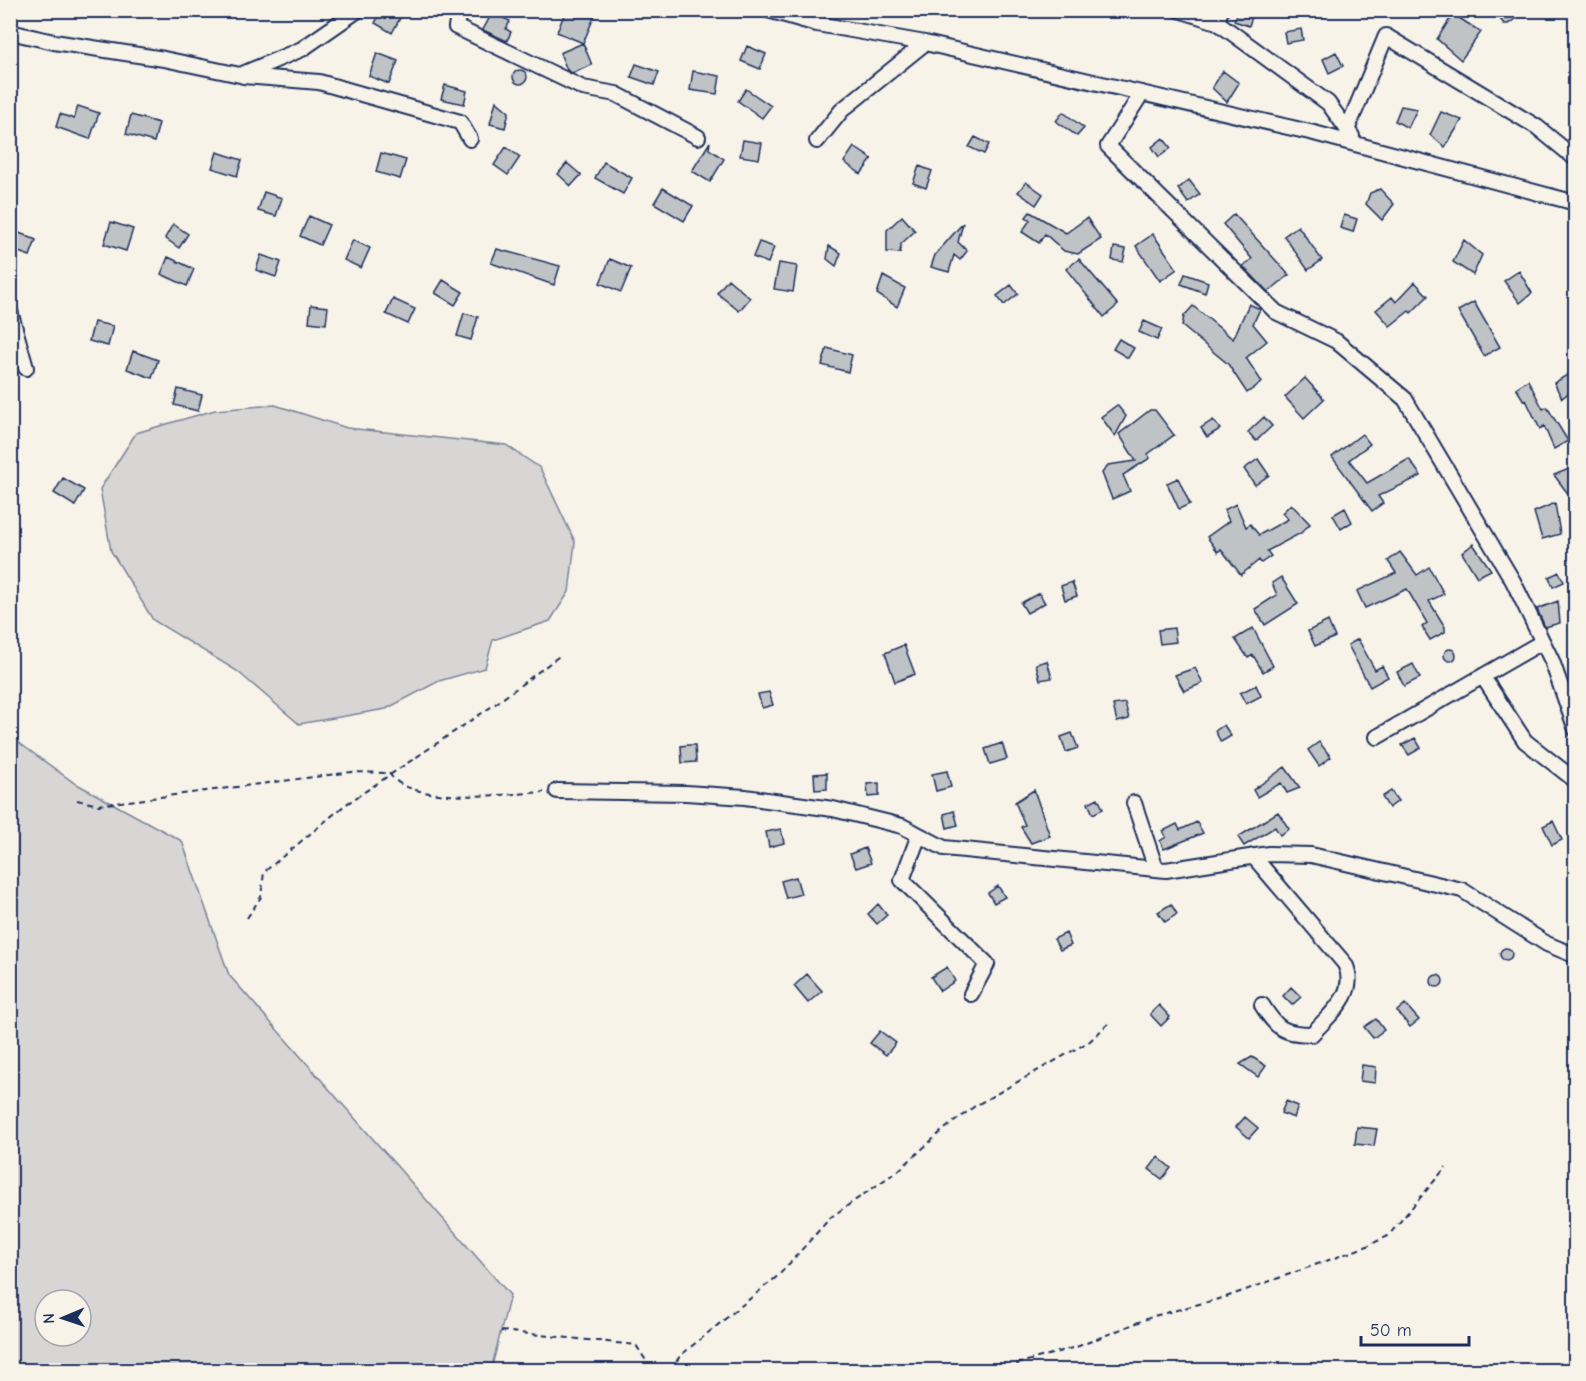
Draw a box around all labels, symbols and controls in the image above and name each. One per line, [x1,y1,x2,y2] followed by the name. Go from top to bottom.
[33,1288,93,1348] north arrow
[1361,1309,1469,1347] scale bar
[40,1313,58,1324] text: N
[1370,1320,1412,1341] text: 50 m

